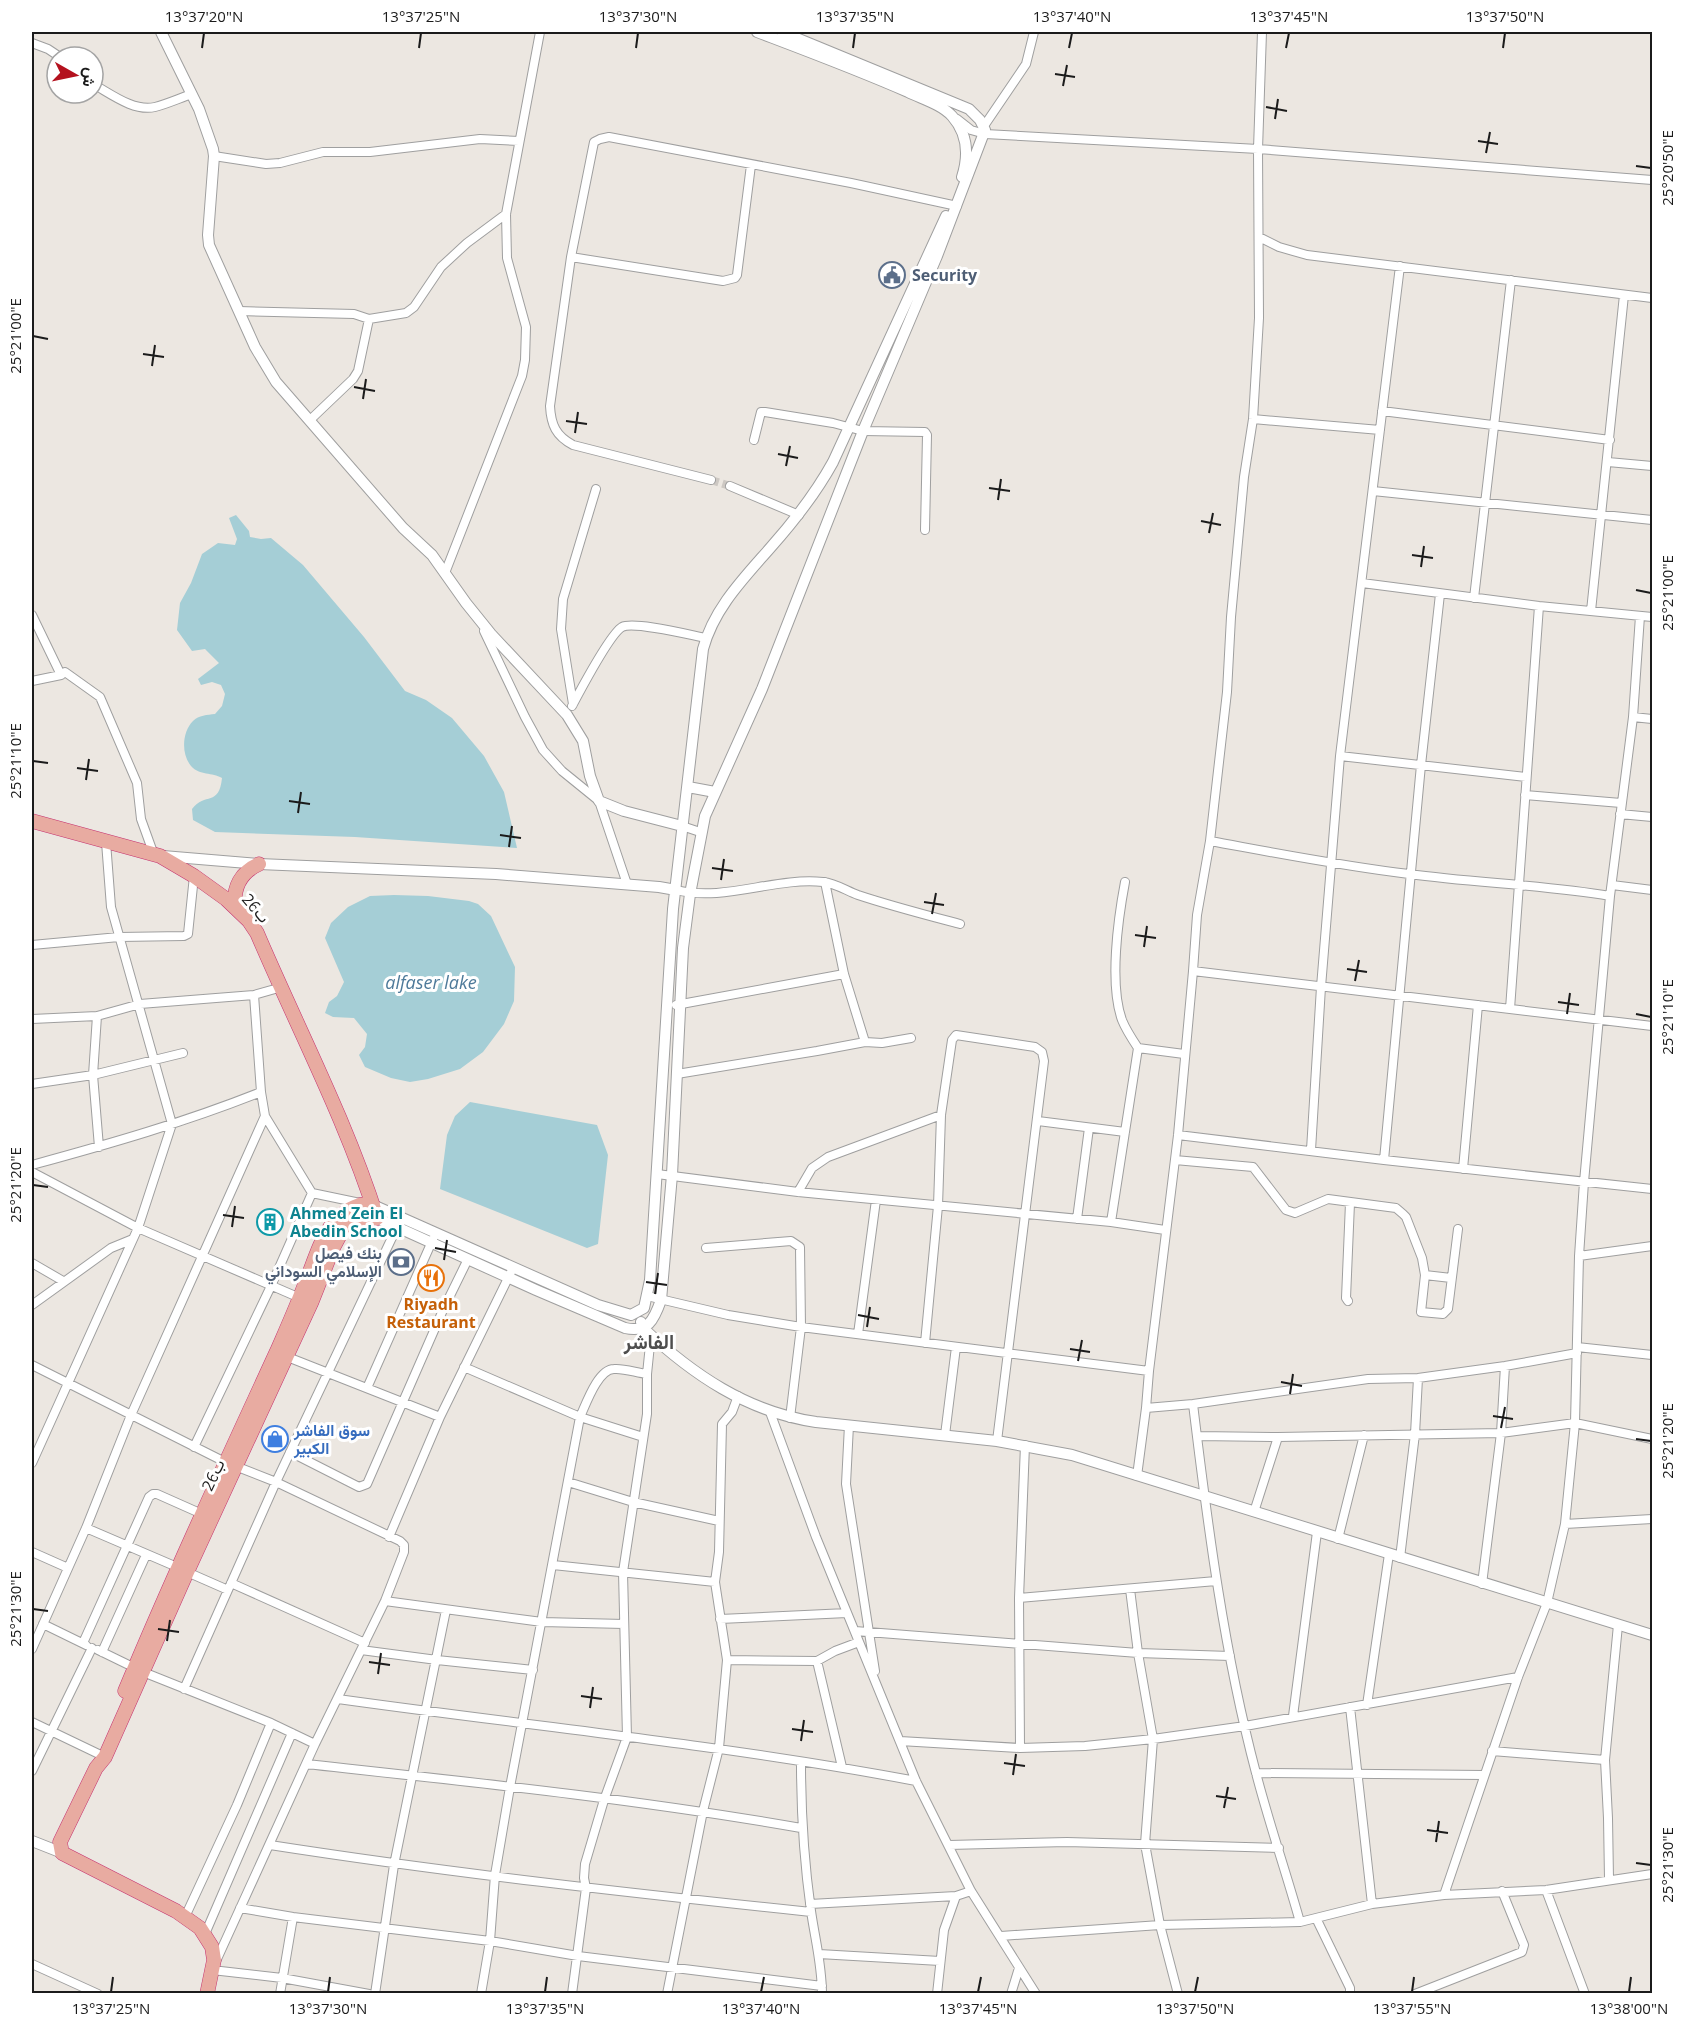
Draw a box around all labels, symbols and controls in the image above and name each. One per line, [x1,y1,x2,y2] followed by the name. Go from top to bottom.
[165,6,243,26] text: 13°37'20"N
[382,6,460,26] text: 13°37'25"N
[599,6,677,26] text: 13°37'30"N
[816,6,894,26] text: 13°37'35"N
[1033,6,1111,26] text: 13°37'40"N
[1250,6,1328,26] text: 13°37'45"N
[1466,6,1544,26] text: 13°37'50"N
[45,45,105,105] north arrow
[77,66,102,89] text: ش
[1657,130,1677,206] text: 25°20'50"E
[877,260,907,290] public building icon: Security
[912,264,978,286] place label: Security
[5,298,25,374] text: 25°21'00"E
[1657,555,1677,631] text: 25°21'00"E
[5,723,25,799] text: 25°21'10"E
[237,889,275,927] street label: 26ب
[385,970,477,994] water label: alfaser lake
[1657,979,1677,1055] text: 25°21'10"E
[5,1147,25,1223] text: 25°21'20"E
[290,1202,403,1242] place label: Ahmed Zein El Abedin School
[255,1207,285,1237] building icon: Ahmed Zein El Abedin School
[265,1242,382,1285] place label: بنك فيصل الإسلامي السوداني
[386,1247,416,1277] bank icon: بنك فيصل الإسلامي السوداني
[416,1263,446,1293] restaurant icon: Riyadh Restaurant
[386,1293,476,1333] place label: Riyadh Restaurant
[623,1328,674,1355] district label: الفاشر
[1657,1403,1677,1479] text: 25°21'20"E
[293,1419,370,1459] place label: سوق الفاشر الكبير
[260,1424,290,1454] shop icon: سوق الفاشر الكبير
[196,1456,230,1494] street label: 26ب
[5,1571,25,1647] text: 25°21'30"E
[1657,1827,1677,1903] text: 25°21'30"E
[72,1998,150,2018] text: 13°37'25"N
[289,1998,367,2018] text: 13°37'30"N
[506,1998,584,2018] text: 13°37'35"N
[722,1998,800,2018] text: 13°37'40"N
[939,1998,1017,2018] text: 13°37'45"N
[1156,1998,1234,2018] text: 13°37'50"N
[1373,1998,1451,2018] text: 13°37'55"N
[1590,1998,1668,2018] text: 13°38'00"N

